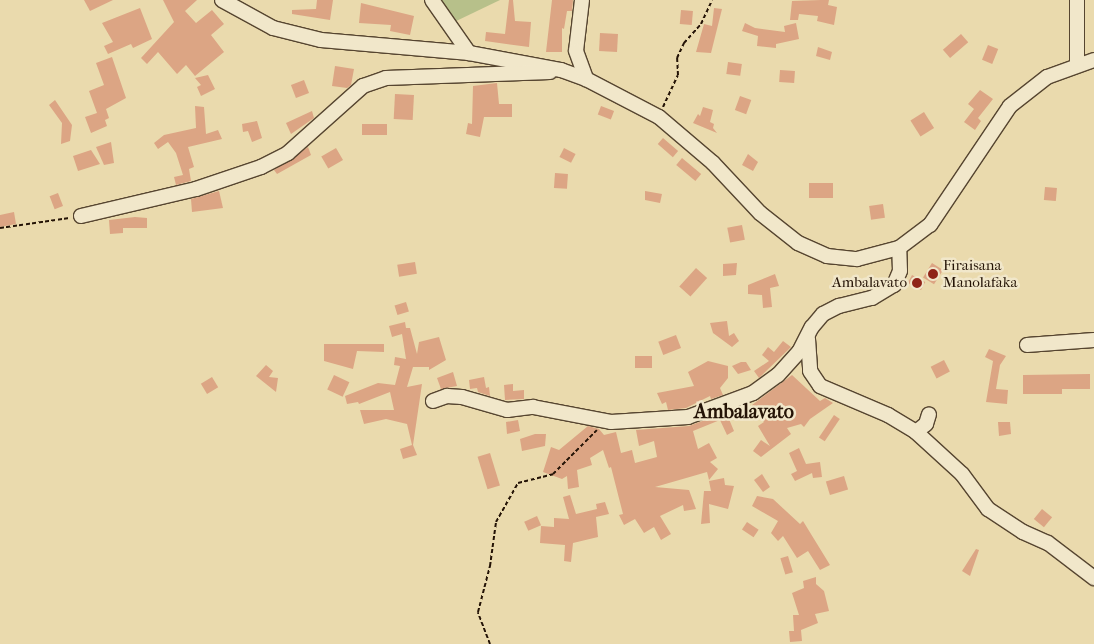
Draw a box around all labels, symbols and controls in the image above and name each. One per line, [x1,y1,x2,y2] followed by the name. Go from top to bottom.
[943,256,1017,291] place label: Firaisana Manolafaka
[927,268,939,280] marker: Firaisana Manolafaka
[832,274,907,292] place label: Ambalavato
[911,277,923,289] marker: Ambalavato
[694,399,794,423] district label: Ambalavato

